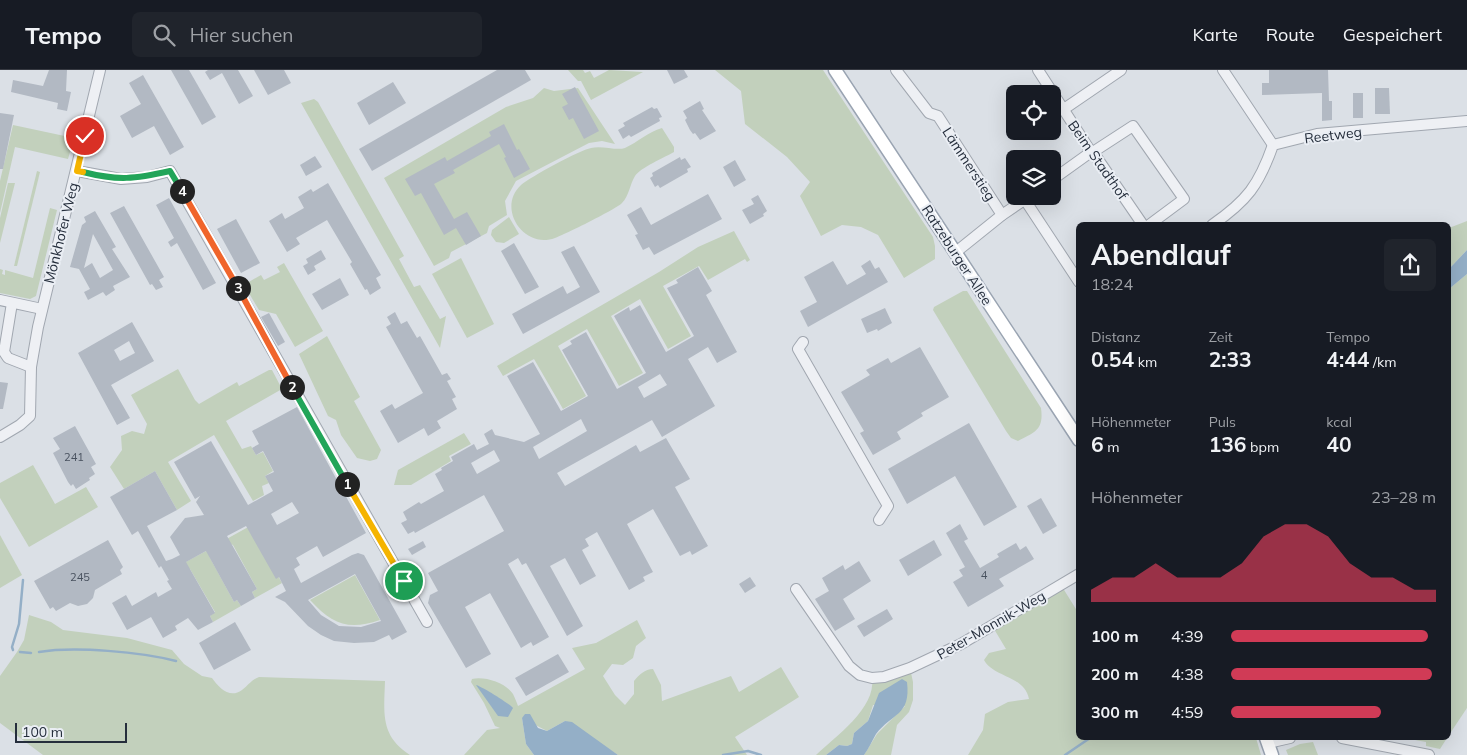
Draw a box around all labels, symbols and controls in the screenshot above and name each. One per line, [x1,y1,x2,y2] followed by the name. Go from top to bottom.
[132,12,482,57] search box
[25,20,102,50] text: Tempo
[150,21,178,49] icon: search
[190,23,293,47] text: Hier suchen
[1193,23,1238,46] text: Karte
[1266,23,1315,46] text: Route
[1343,23,1442,46] text: Gespeichert
[1006,85,1061,205] map controls
[1006,85,1061,140] button: locate
[64,115,106,157] pin
[1064,117,1132,203] street label: Beim Stadthof
[71,122,99,150] icon: check
[1303,123,1363,147] street label: Reetweg
[938,124,1000,204] street label: Lämmerstieg
[1006,150,1061,205] button: layers
[170,178,194,204] pin: 4
[40,181,82,285] street label: Mönkhofer Weg
[178,182,187,200] text: 4
[918,201,996,309] street label: Ratzeburger Allee
[1091,237,1231,272] text: Abendlauf
[1384,239,1436,291] button: share
[1091,274,1133,294] text: 18:24
[226,276,250,300] pin: 3
[234,279,243,297] text: 3
[1091,328,1140,346] text: Distanz
[1209,328,1233,346] text: Zeit
[1326,328,1370,346] text: Tempo
[1091,346,1134,372] text: 0.54
[1209,346,1252,372] text: 2:33
[1326,346,1369,372] text: 4:44
[1134,353,1157,371] text: km
[1369,353,1396,371] text: /km
[280,374,304,400] pin: 2
[288,378,297,396] text: 2
[1091,413,1171,431] text: Höhenmeter
[1209,413,1236,431] text: Puls
[1326,413,1352,431] text: kcal
[1091,431,1104,457] text: 6
[1209,431,1246,457] text: 136
[1326,431,1352,457] text: 40
[1104,438,1120,456] text: m
[1246,438,1279,456] text: bpm
[64,450,84,464] house number: 241
[334,472,360,496] pin: 1
[343,475,352,493] text: 1
[1091,487,1183,507] text: Höhenmeter
[1371,487,1436,507] text: 23–28 m
[383,560,425,602] pin
[390,567,418,595] icon: arrive
[981,568,988,582] house number: 4
[70,570,90,584] house number: 245
[934,587,1048,663] street label: Peter-Monnik-Weg
[1091,626,1139,646] text: 100 m
[1171,626,1203,646] text: 4:39
[1091,664,1139,684] text: 200 m
[1171,664,1203,684] text: 4:38
[1091,702,1139,722] text: 300 m
[1171,702,1203,722] text: 4:59
[15,720,128,743] scale bar
[22,723,63,741] text: 100 m

